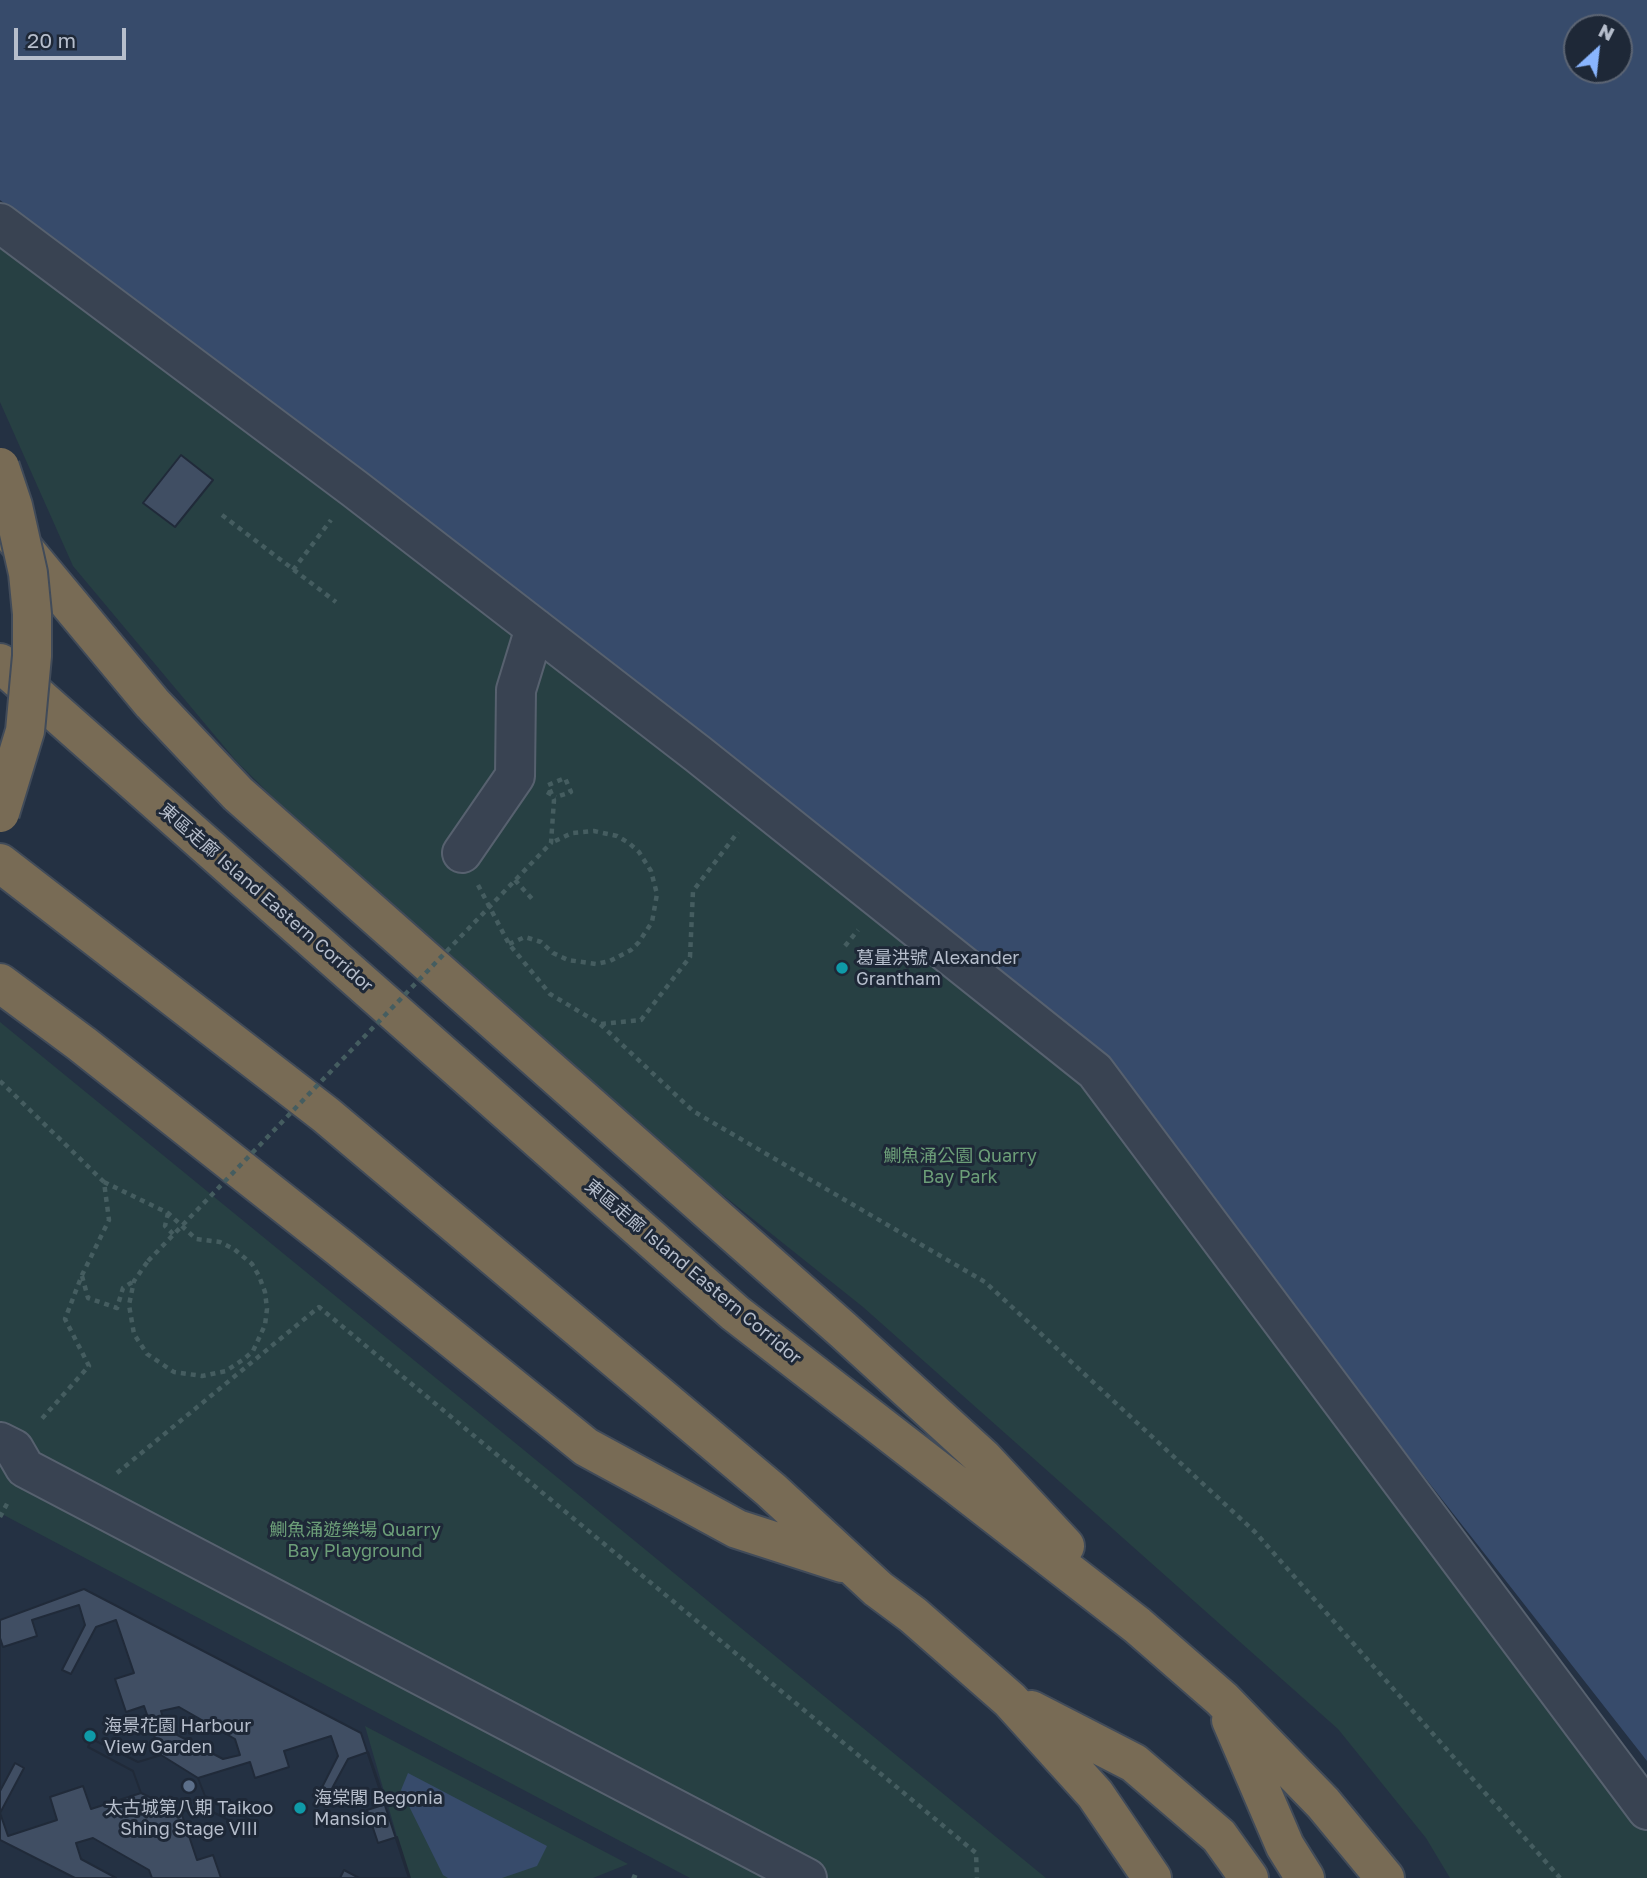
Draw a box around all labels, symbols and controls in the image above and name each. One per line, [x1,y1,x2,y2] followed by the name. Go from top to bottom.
[18,14,130,58] scale bar
[1563,14,1633,84] north arrow
[1595,18,1619,45] text: N
[27,27,76,53] text: 20 m
[155,799,377,997] street label: 東區走廊 Island Eastern Corridor
[856,947,1019,990] place label: 葛量洪號 Alexander Grantham
[834,960,850,976] marker: 葛量洪號 Alexander Grantham
[883,1145,1037,1188] park label: 鰂魚涌公園 Quarry Bay Park
[580,1175,806,1369] street label: 東區走廊 Island Eastern Corridor
[269,1519,441,1562] park label: 鰂魚涌遊樂場 Quarry Bay Playground
[104,1715,251,1758] place label: 海景花園 Harbour View Garden
[82,1728,98,1744] marker: 海景花園 Harbour View Garden
[181,1778,197,1794] marker: 太古城第八期 Taikoo Shing Stage VIII
[314,1787,443,1829] place label: 海棠閣 Begonia Mansion
[105,1797,273,1840] place label: 太古城第八期 Taikoo Shing Stage VIII
[292,1800,308,1816] marker: 海棠閣 Begonia Mansion

